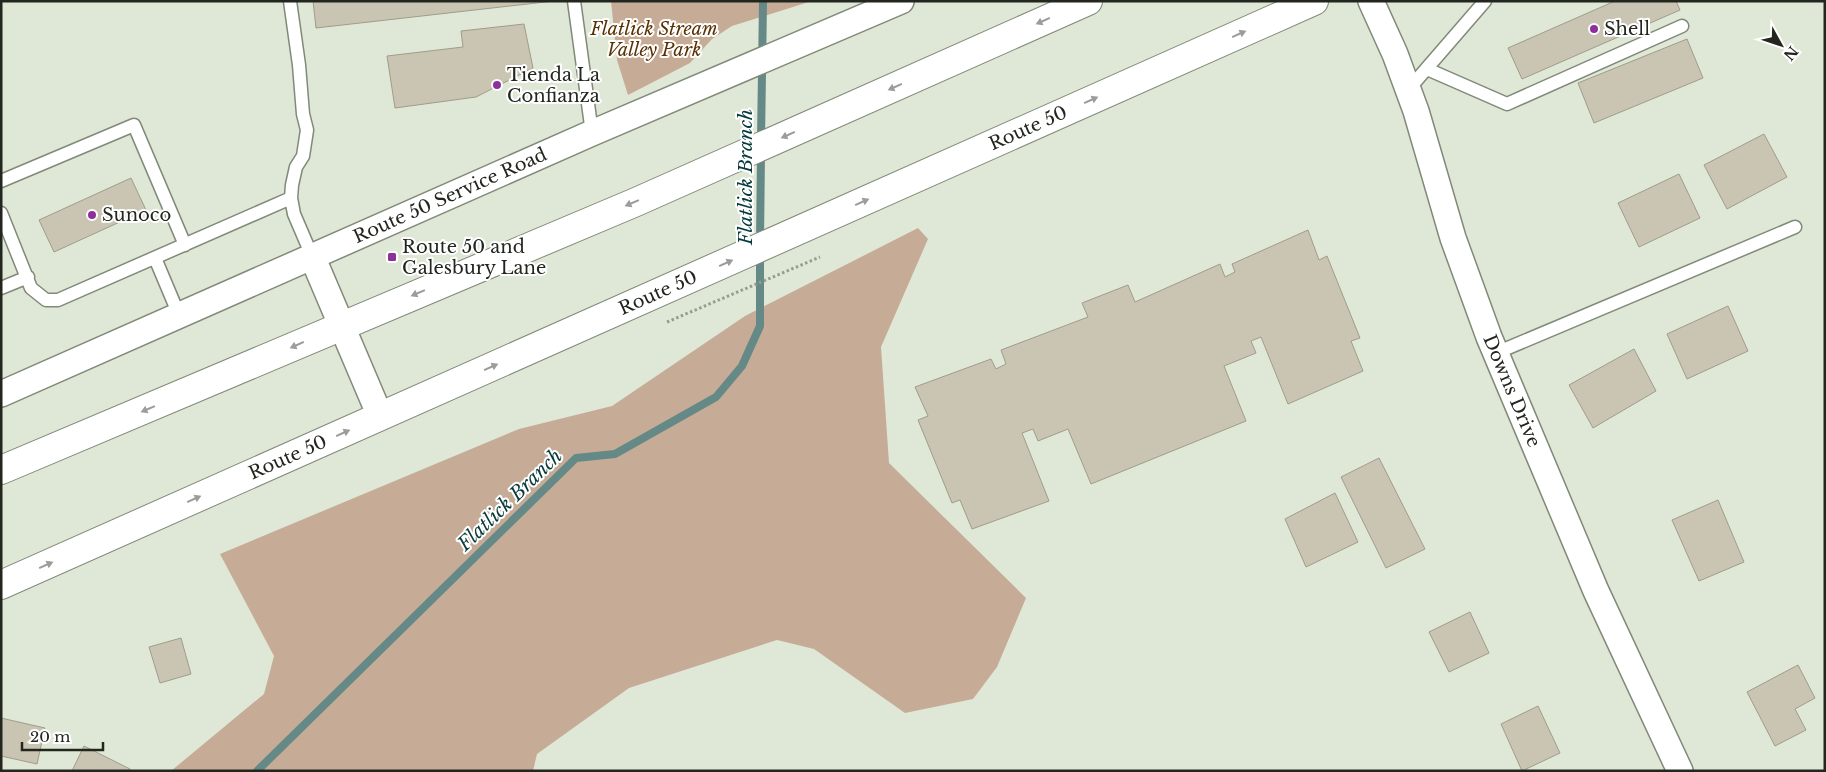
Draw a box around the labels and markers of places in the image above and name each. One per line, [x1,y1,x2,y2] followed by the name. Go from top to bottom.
[1604,18,1650,40] place label: Shell
[1588,23,1600,35] marker: Shell
[507,64,600,107] place label: Tienda La Confianza
[491,79,503,91] marker: Tienda La Confianza
[102,204,171,226] place label: Sunoco
[86,209,98,221] marker: Sunoco
[402,236,546,279] place label: Route 50 and Galesbury Lane
[386,251,398,263] marker: Route 50 and Galesbury Lane

